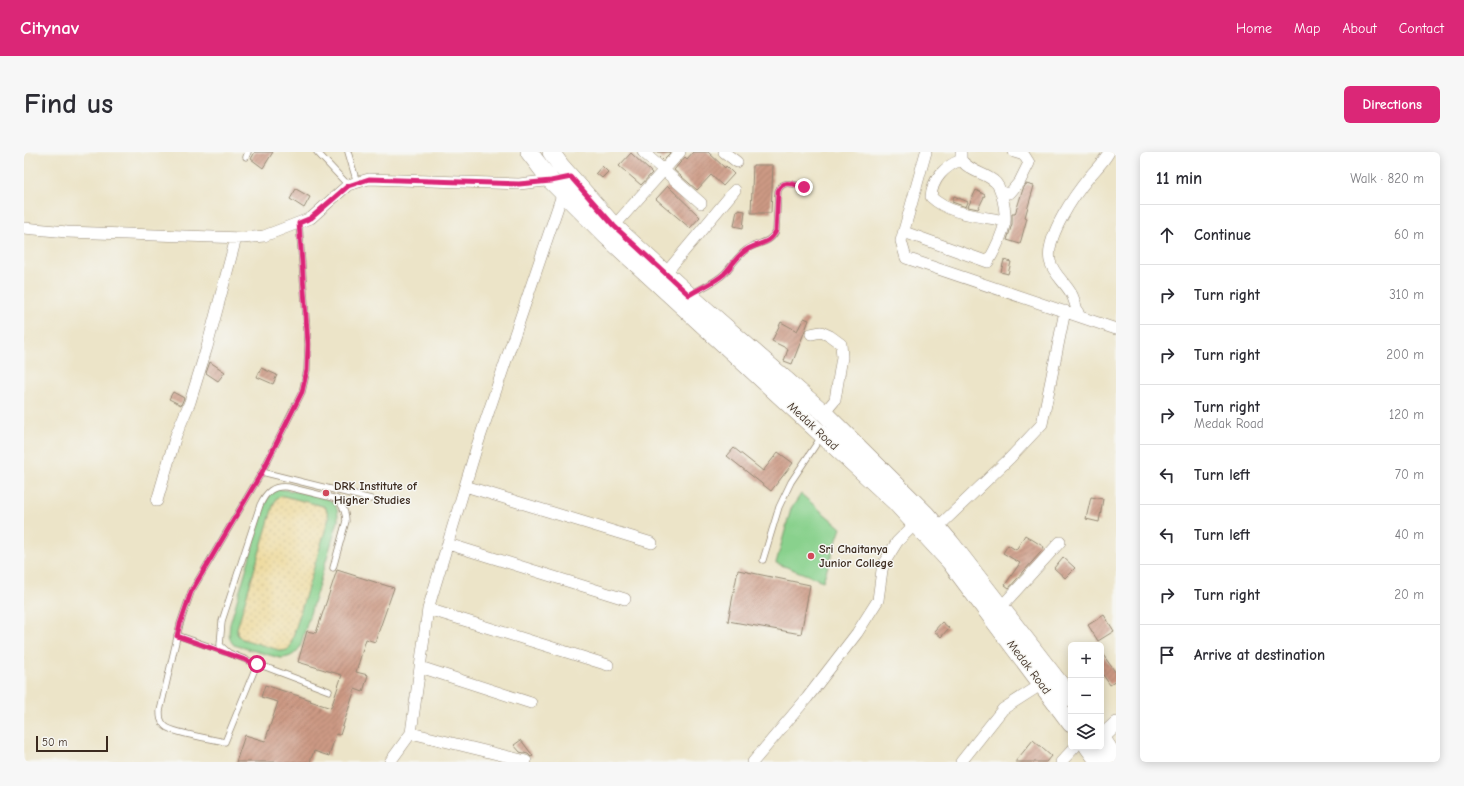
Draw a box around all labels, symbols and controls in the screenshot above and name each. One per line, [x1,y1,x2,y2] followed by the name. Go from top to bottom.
[20,17,79,39] text: Citynav
[1236,20,1272,37] text: Home
[1294,20,1320,37] text: Map
[1342,20,1377,37] text: About
[1399,20,1444,37] text: Contact
[1344,86,1440,123] button: Directions
[24,88,113,120] text: Find us
[1156,169,1202,188] text: 11 min
[1350,171,1424,186] text: Walk · 820 m
[795,178,813,196] route end
[1156,224,1178,246] icon: ahead
[1194,226,1251,244] text: Continue
[1394,227,1424,242] text: 60 m
[1156,284,1178,306] icon: right
[1194,286,1260,304] text: Turn right
[1389,287,1424,302] text: 310 m
[1156,344,1178,366] icon: right
[1194,346,1260,364] text: Turn right
[1386,347,1424,362] text: 200 m
[1194,398,1260,416] text: Turn right
[785,399,841,453] street label: Medak Road
[1156,404,1178,426] icon: right
[1389,407,1424,422] text: 120 m
[1194,416,1264,431] text: Medak Road
[1156,464,1178,486] icon: left
[1194,466,1250,484] text: Turn left
[1395,467,1424,482] text: 70 m
[334,479,418,507] place label: DRK Institute of Higher Studies
[321,488,331,498] marker: DRK Institute of Higher Studies
[1156,524,1178,546] icon: left
[1194,526,1250,544] text: Turn left
[1395,527,1424,542] text: 40 m
[819,542,893,570] place label: Sri Chaitanya Junior College
[806,551,816,561] marker: Sri Chaitanya Junior College
[1156,584,1178,606] icon: right
[1194,586,1260,604] text: Turn right
[1394,587,1424,602] text: 20 m
[1004,637,1054,697] street label: Medak Road
[1068,642,1104,750] map controls
[1068,642,1104,678] button: +
[1156,644,1178,666] icon: arrive
[1194,646,1325,664] text: Arrive at destination
[248,655,266,673] route start
[1068,678,1104,714] button: −
[1068,714,1104,750] button: layers
[36,734,108,753] scale bar
[42,736,67,749] text: 50 m

